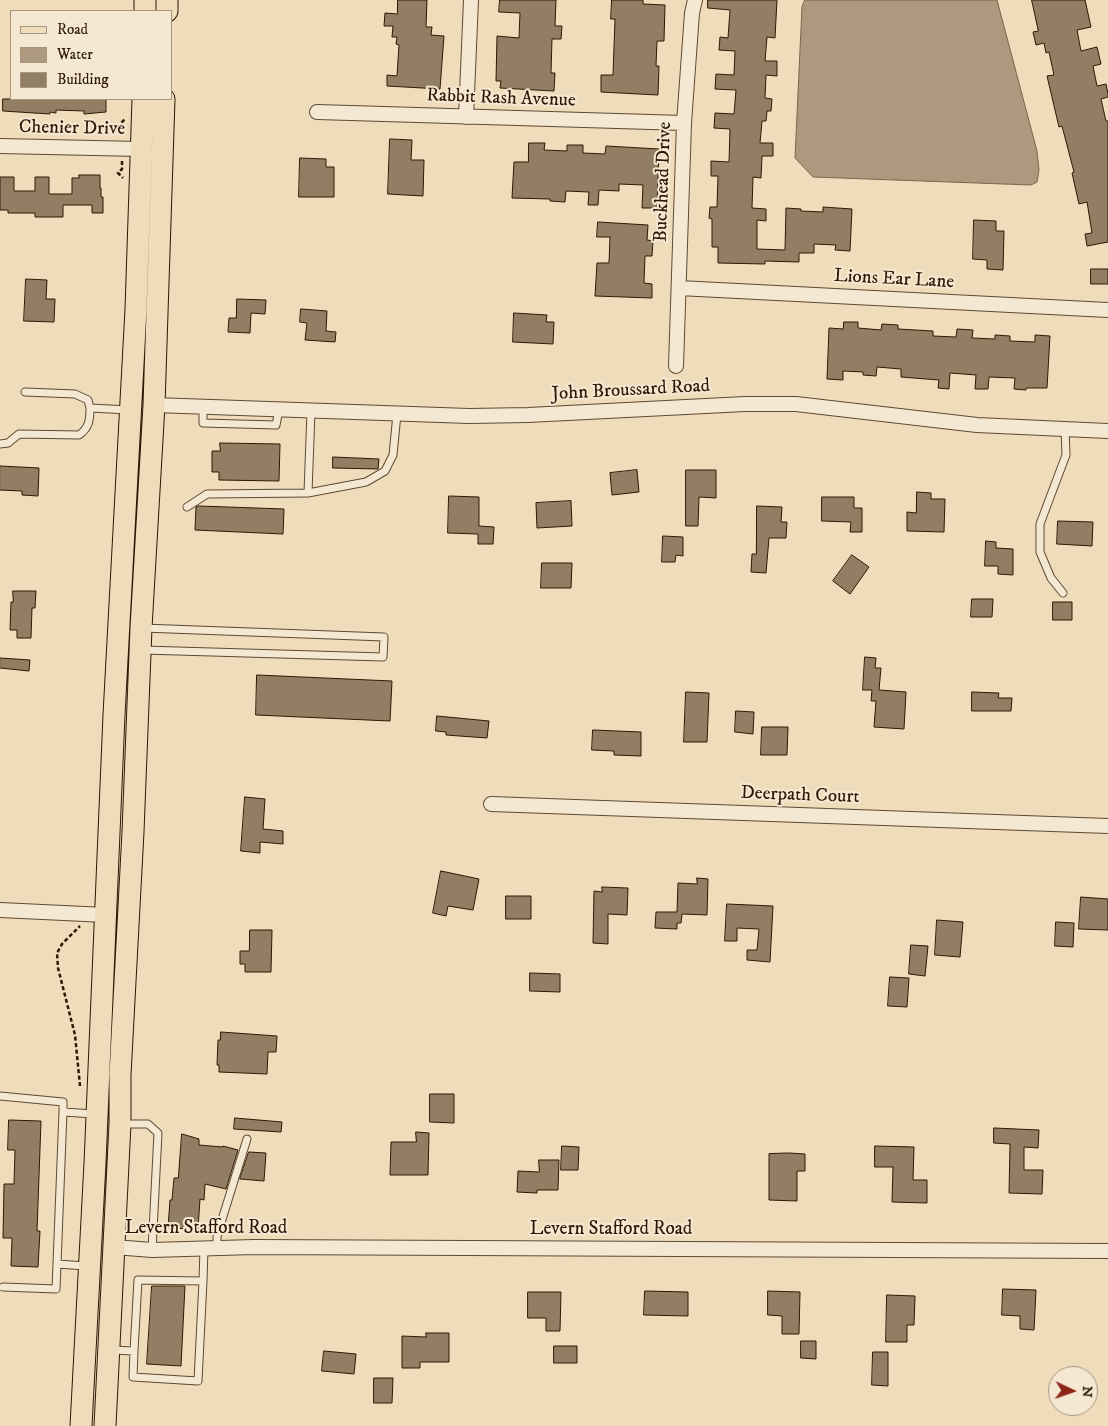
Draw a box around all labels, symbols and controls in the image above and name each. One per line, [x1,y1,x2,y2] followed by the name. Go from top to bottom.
[10,10,172,100] legend
[57,20,88,39] text: Road
[57,45,93,64] text: Water
[57,70,109,89] text: Building
[426,85,576,113] street label: Rabbit Rash Avenue
[19,117,125,141] street label: Chenier Drive
[651,121,677,243] street label: Buckhead Drive
[833,265,955,295] street label: Lions Ear Lane
[551,375,711,407] street label: John Broussard Road
[740,783,860,809] street label: Deerpath Court
[125,1218,287,1240] street label: Levern Stafford Road
[530,1219,692,1241] street label: Levern Stafford Road
[1048,1366,1098,1416] north arrow
[1078,1386,1096,1398] text: N

